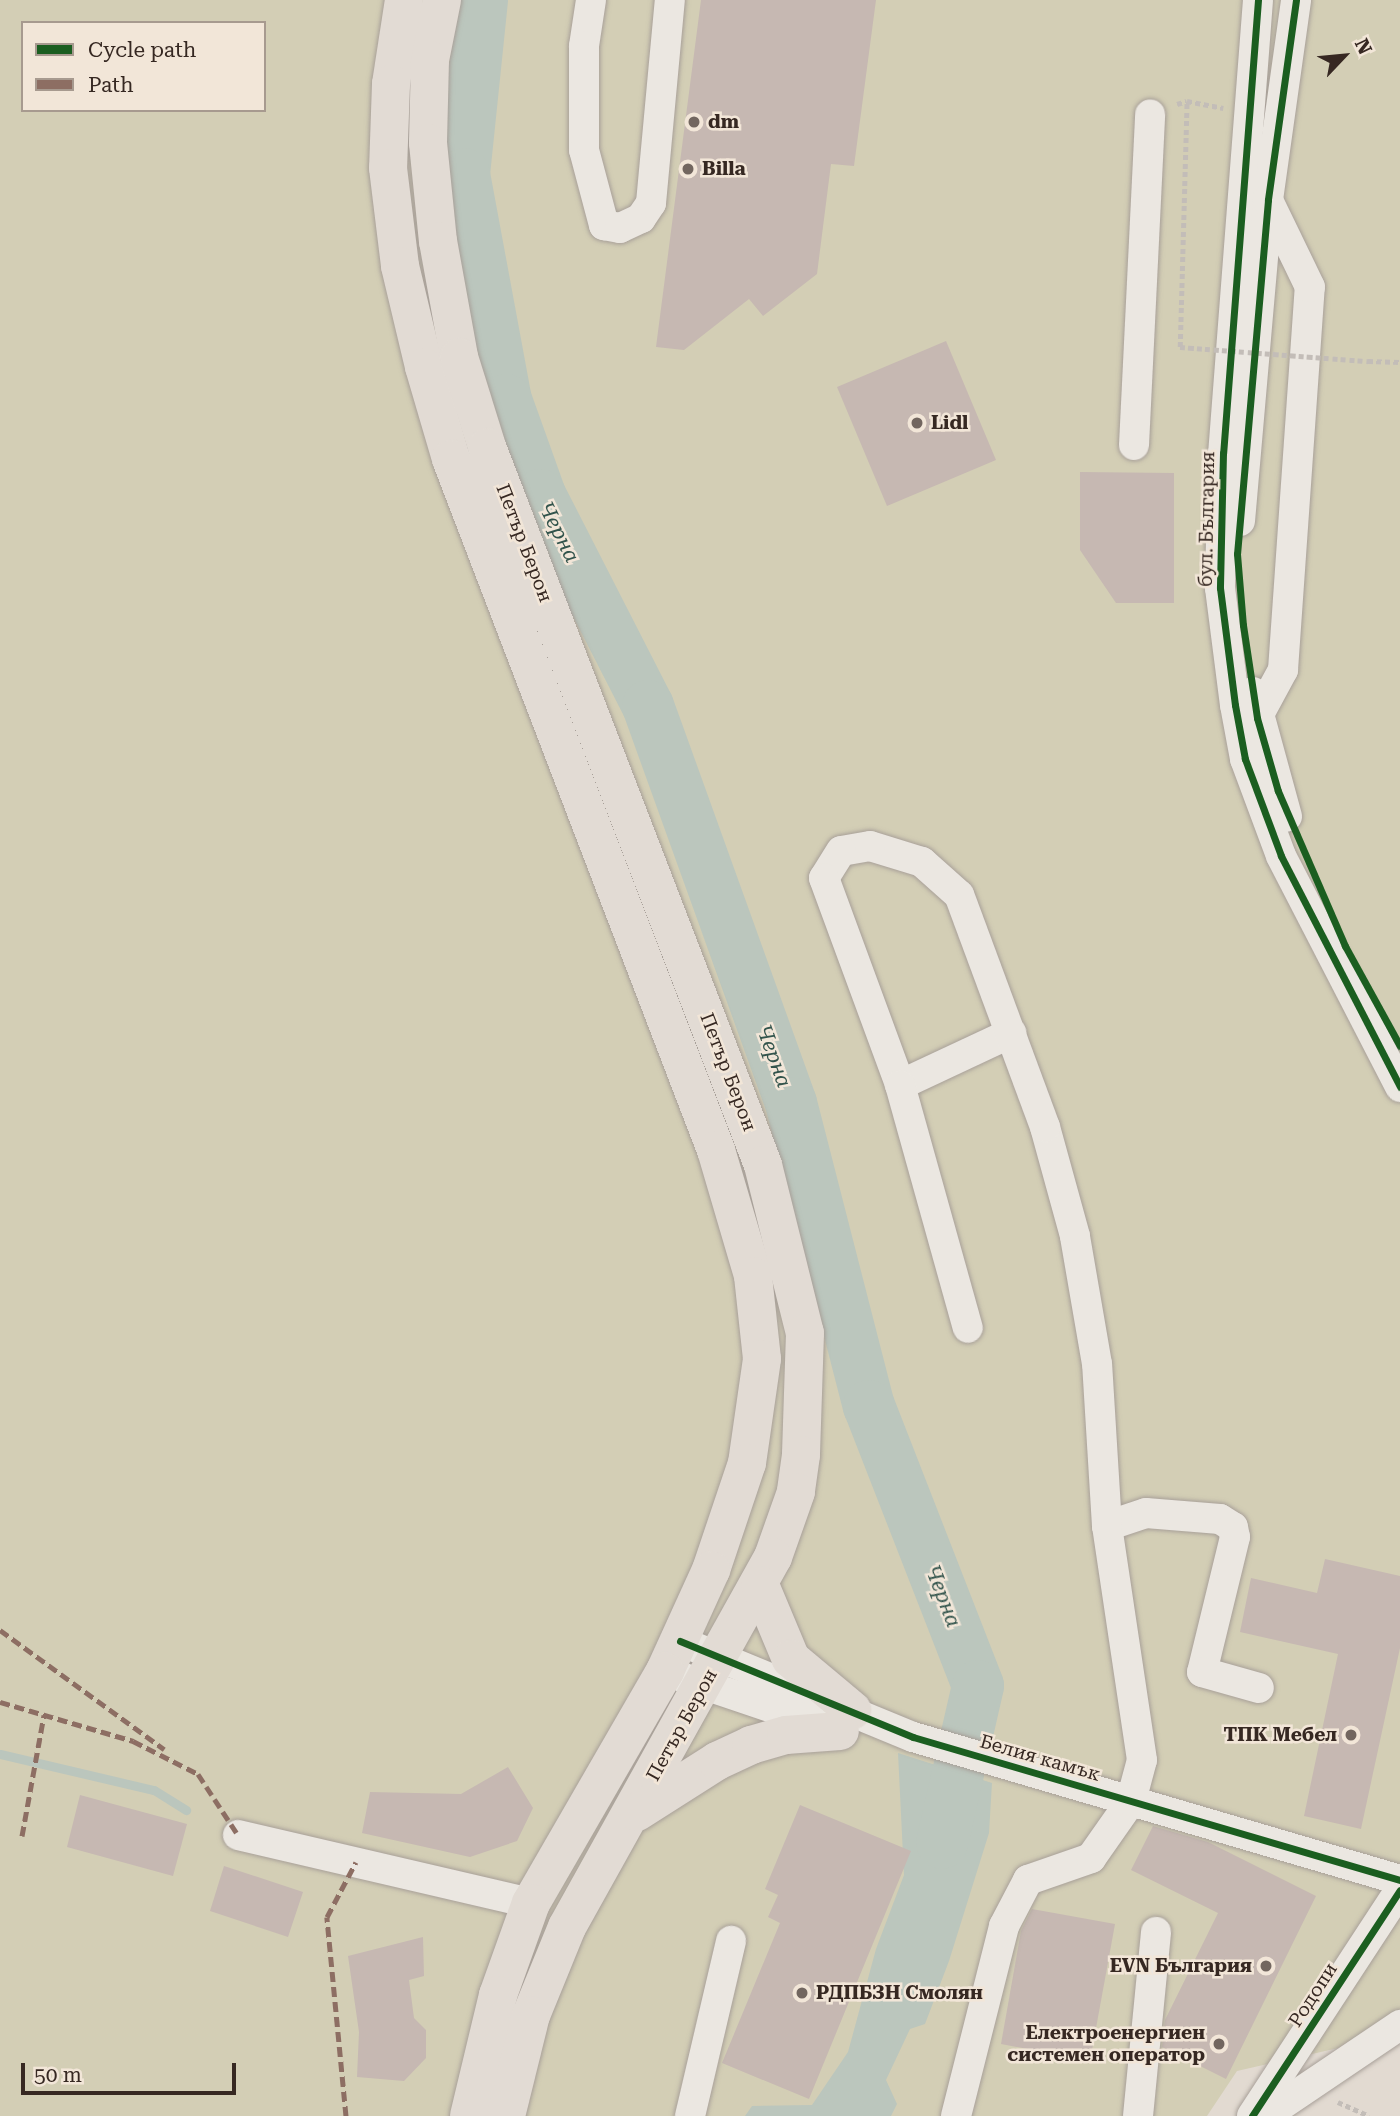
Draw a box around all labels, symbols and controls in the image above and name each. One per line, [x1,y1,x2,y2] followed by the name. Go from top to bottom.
[21,21,266,112] legend
[1309,21,1379,91] north arrow
[1350,35,1377,58] text: N
[88,38,196,62] text: Cycle path
[88,73,134,97] text: Path
[708,111,739,133] place label: dm
[686,114,702,130] marker: dm
[702,158,746,180] place label: Billa
[680,161,696,177] marker: Billa
[931,412,968,434] place label: Lidl
[909,415,925,431] marker: Lidl
[1194,451,1220,587] street label: бул. България
[491,481,557,605] street label: Петър Берон
[533,497,585,567] water label: Черна
[695,1010,761,1134] street label: Петър Берон
[751,1021,797,1091] water label: Черна
[920,1561,966,1631] water label: Черна
[642,1665,722,1785] street label: Петър Берон
[1224,1724,1337,1746] place label: ТПК Мебел
[1343,1727,1359,1743] marker: ТПК Мебел
[977,1730,1103,1786] street label: Белия камък
[1110,1955,1252,1977] place label: EVN България
[1258,1958,1274,1974] marker: EVN България
[1284,1959,1342,2031] street label: Родопи
[816,1982,983,2004] place label: РДПБЗН Смолян
[794,1985,810,2001] marker: РДПБЗН Смолян
[1007,2022,1205,2066] place label: Електроенергиен системен оператор
[1211,2036,1227,2052] marker: Електроенергиен системен оператор
[24,2050,240,2094] scale bar
[34,2063,82,2087] text: 50 m

